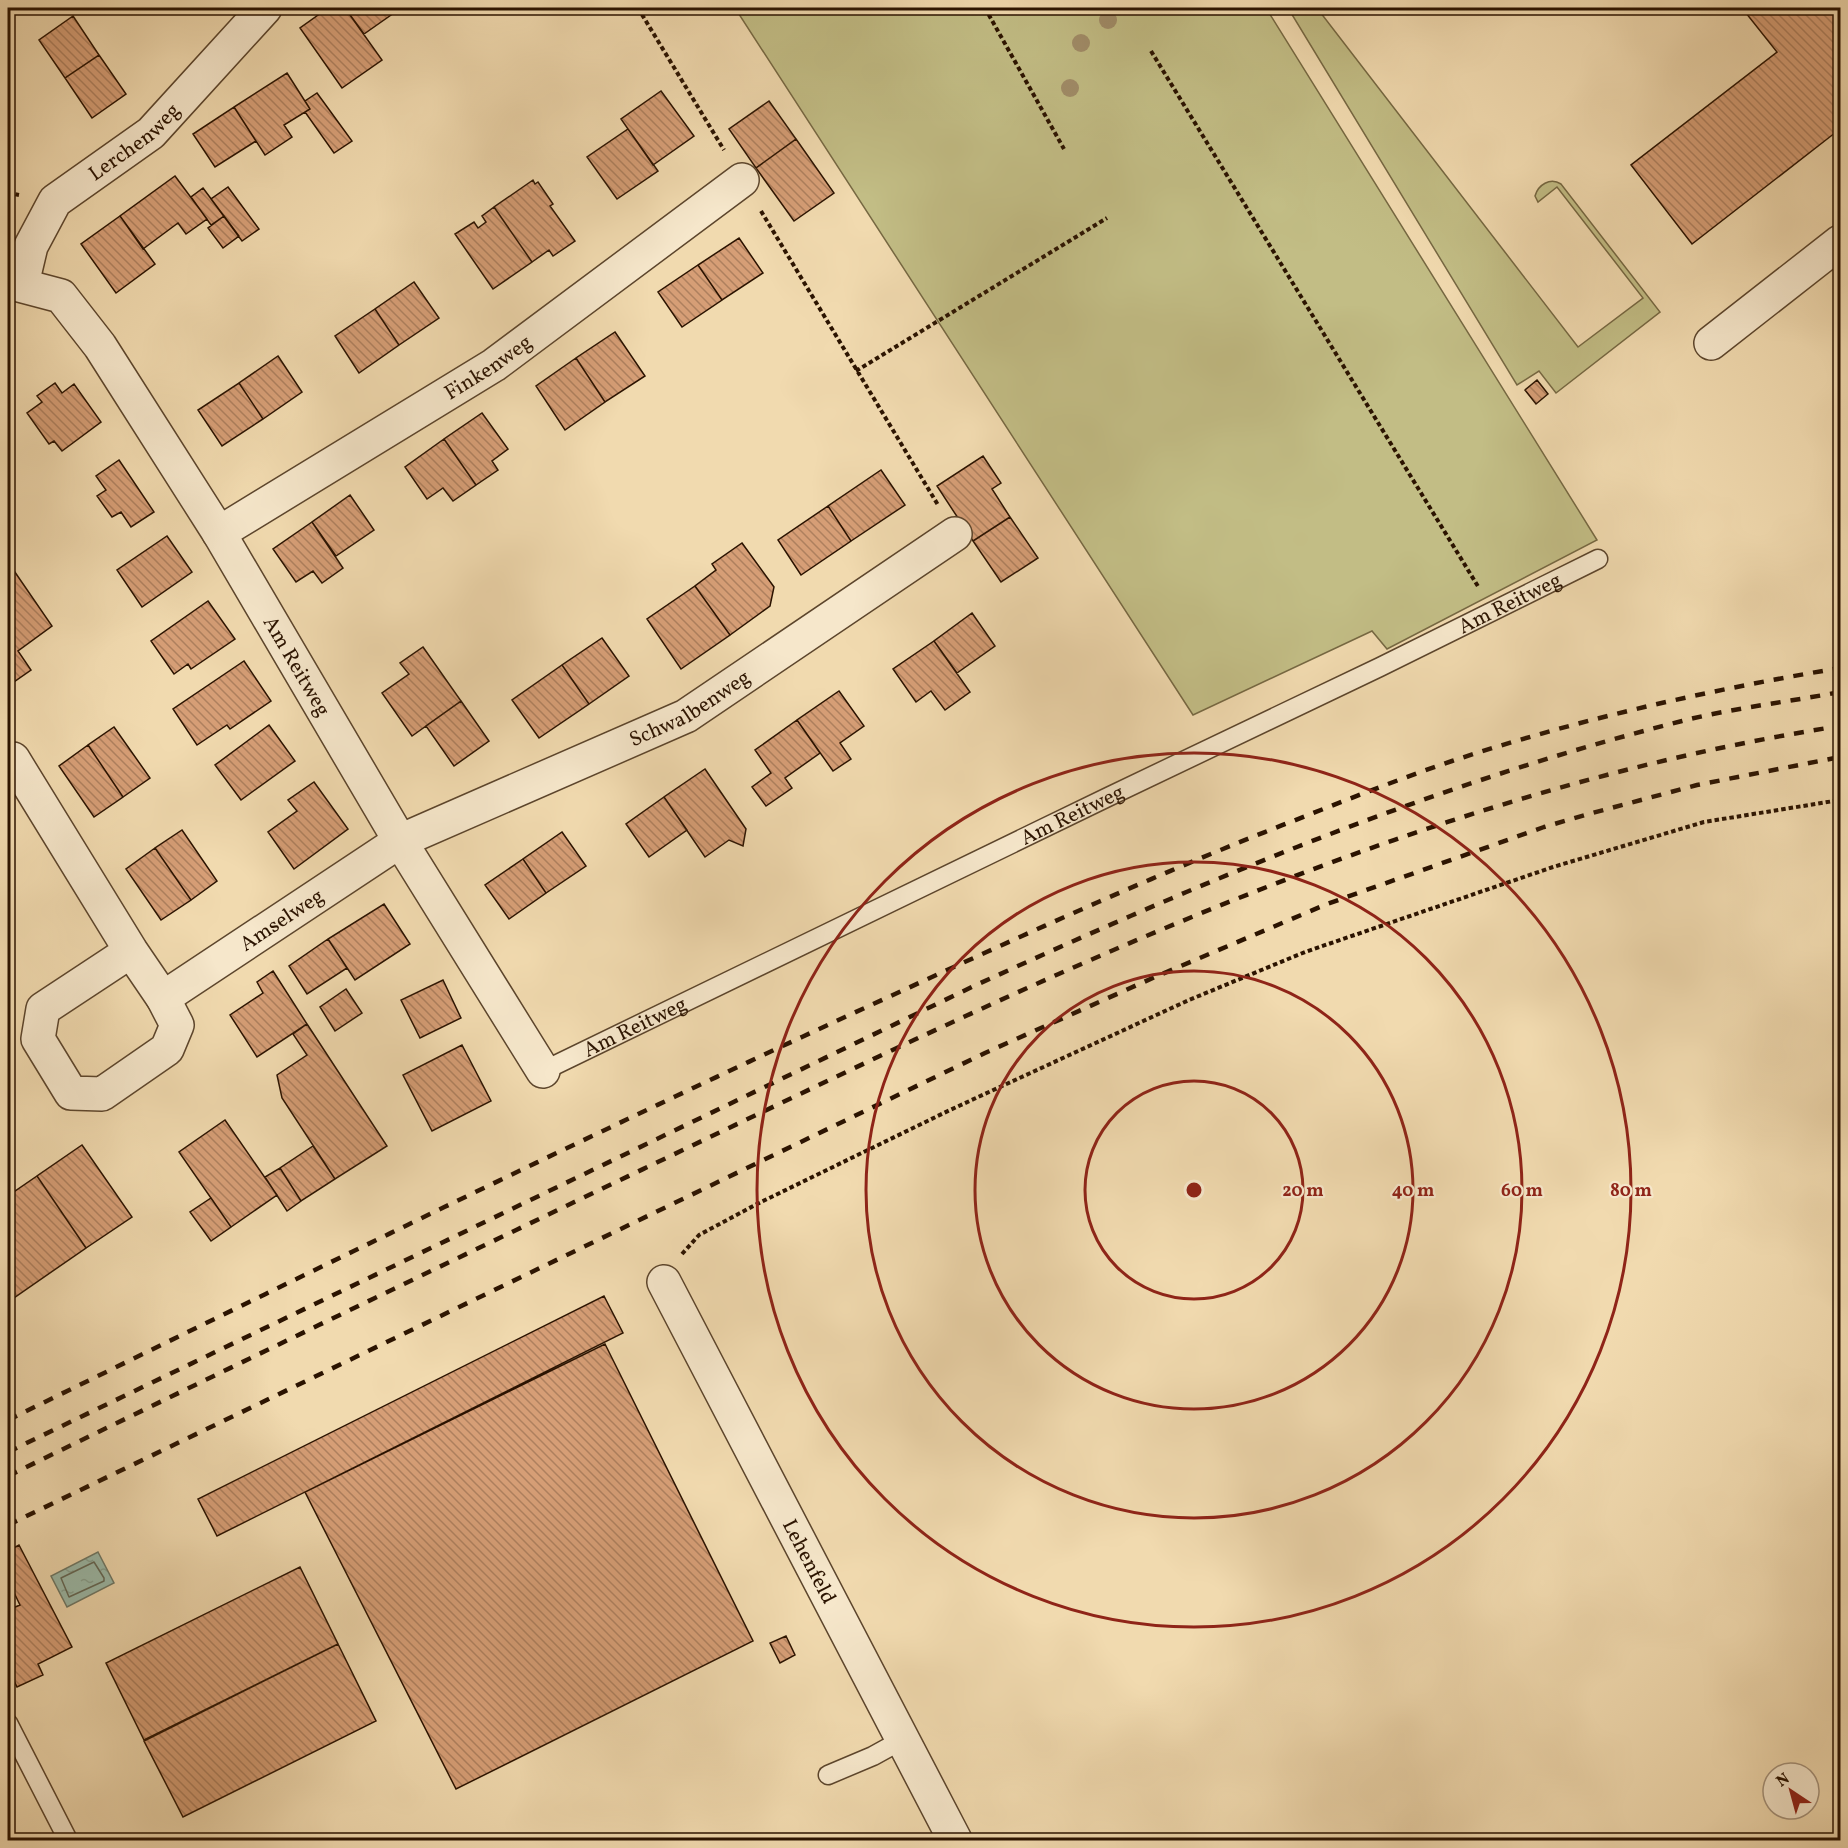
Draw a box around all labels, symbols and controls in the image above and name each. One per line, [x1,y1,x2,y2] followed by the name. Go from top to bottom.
[83,97,187,189] street label: Lerchenweg
[439,329,538,408] street label: Finkenweg
[1454,566,1567,642] street label: Am Reitweg
[255,611,337,722] street label: Am Reitweg
[625,664,756,755] street label: Schwalbenweg
[1016,778,1129,853] street label: Am Reitweg
[234,882,330,959] street label: Amselweg
[579,990,692,1065] street label: Am Reitweg
[1282,1179,1324,1204] text: 20 m
[1392,1179,1434,1204] text: 40 m
[1501,1179,1543,1204] text: 60 m
[1610,1179,1652,1204] text: 80 m
[1184,1180,1204,1200] centre of rings
[774,1514,842,1610] street label: Lehenfeld
[1761,1761,1821,1821] north arrow
[1772,1768,1795,1793] text: N

